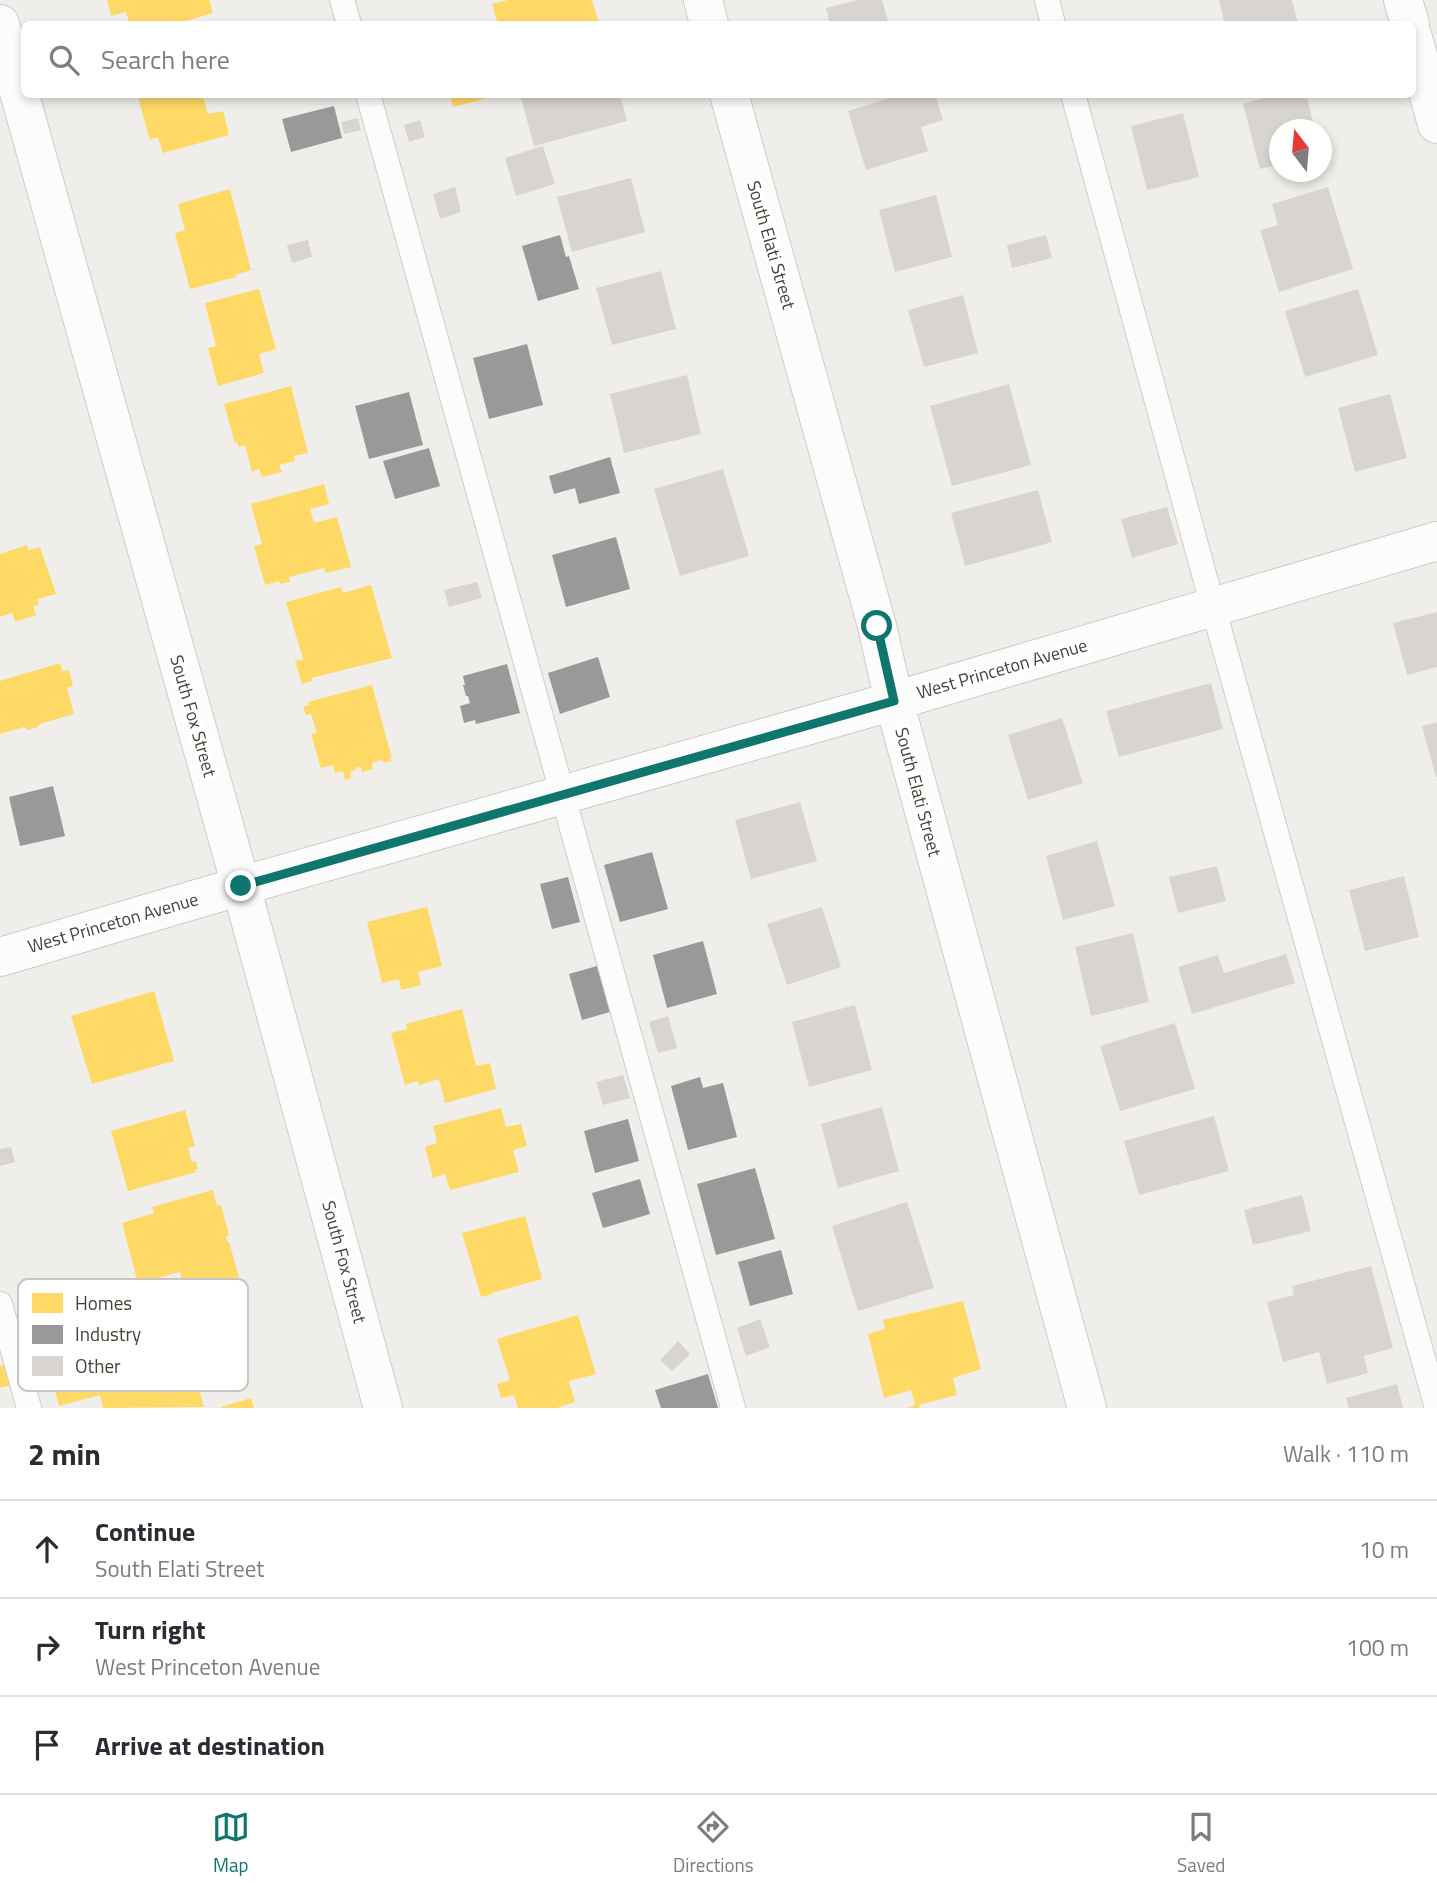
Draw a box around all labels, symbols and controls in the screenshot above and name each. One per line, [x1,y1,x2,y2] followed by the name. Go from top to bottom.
[21,21,1416,98] search box
[101,40,230,79] text: Search here
[45,41,83,79] icon: search
[1269,119,1332,182] north arrow
[740,177,803,313] street label: South Elati Street
[861,610,892,641] route start
[913,631,1090,706] street label: West Princeton Avenue
[163,652,224,781] street label: South Fox Street
[888,724,949,860] street label: South Elati Street
[225,870,256,901] route end
[24,885,201,960] street label: West Princeton Avenue
[315,1198,374,1327] street label: South Fox Street
[18,1279,248,1391] legend
[75,1288,132,1317] text: Homes
[75,1319,141,1348] text: Industry
[75,1351,121,1380] text: Other
[28,1431,101,1477] text: 2 min
[1283,1436,1409,1471] text: Walk · 110 m
[95,1512,195,1551] text: Continue
[28,1530,66,1568] icon: ahead
[1359,1532,1409,1567] text: 10 m
[95,1551,264,1586] text: South Elati Street
[95,1610,206,1649] text: Turn right
[28,1628,66,1666] icon: right
[1346,1630,1409,1665] text: 100 m
[95,1649,320,1684] text: West Princeton Avenue
[28,1726,66,1764] icon: arrive
[95,1726,325,1765] text: Arrive at destination
[212,1808,250,1879] tab: Map
[673,1808,754,1879] tab: Directions
[1177,1808,1225,1879] tab: Saved

